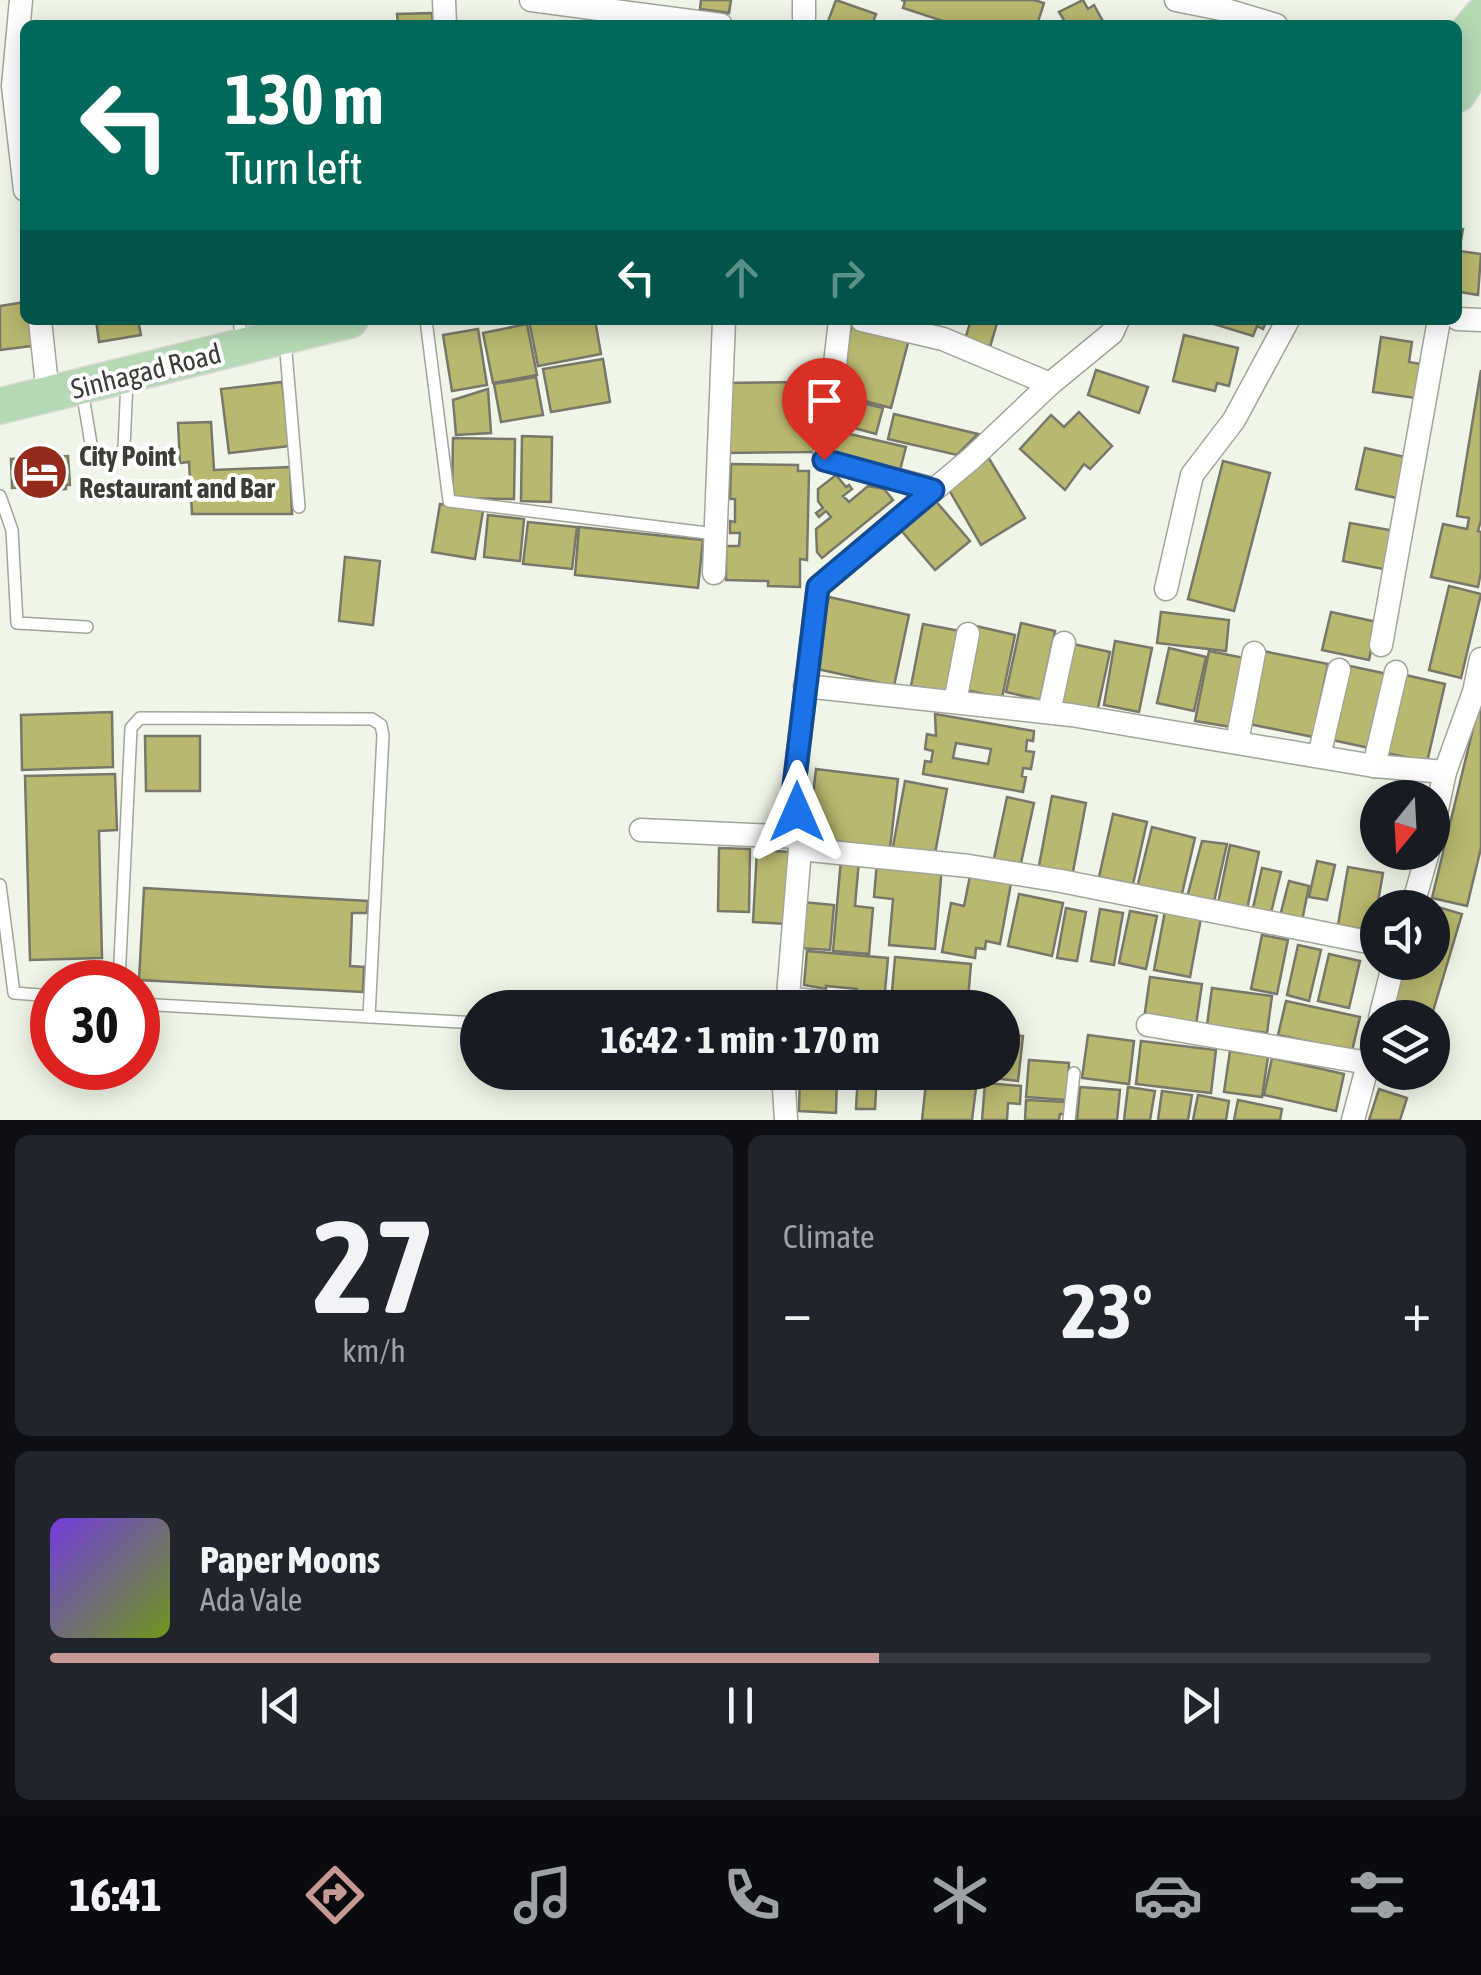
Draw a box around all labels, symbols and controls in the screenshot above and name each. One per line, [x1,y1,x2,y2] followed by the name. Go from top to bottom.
[225,59,384,139] text: 130 m
[60,60,190,190] icon: left
[225,142,363,194] text: Turn left
[609,250,664,305] icon: left
[714,250,769,305] icon: ahead
[819,250,874,305] icon: right
[68,337,224,405] street label: Sinhagad Road
[782,358,867,461] pin
[797,373,852,428] icon: arrive
[79,440,275,504] place label: City Point Restaurant and Bar
[10,442,70,502] hotel icon: City Point Restaurant and Bar
[745,760,849,864] position arrow
[1360,780,1450,870] north arrow
[1360,780,1450,1090] map controls
[1360,890,1450,980] button: sound
[30,960,160,1090] speed limit sign: 30
[1360,1000,1450,1090] button: layers
[600,1018,880,1061] text: 16:42 · 1 min · 170 m
[313,1192,435,1341] text: 27
[783,1218,875,1255] text: Climate
[1061,1268,1153,1354] text: 23°
[783,1280,812,1343] text: −
[1402,1280,1431,1343] text: +
[342,1332,406,1369] text: km/h
[200,1538,380,1581] text: Paper Moons
[200,1581,302,1618] text: Ada Vale
[253,1678,308,1733] icon: previous
[713,1678,768,1733] icon: pause
[1173,1678,1228,1733] icon: next
[300,1860,370,1930] icon: directions
[508,1860,578,1930] icon: music
[717,1860,787,1930] icon: phone
[925,1860,995,1930] icon: climate
[1133,1860,1203,1930] icon: car
[1342,1860,1412,1930] icon: filters
[69,1869,162,1921] text: 16:41

